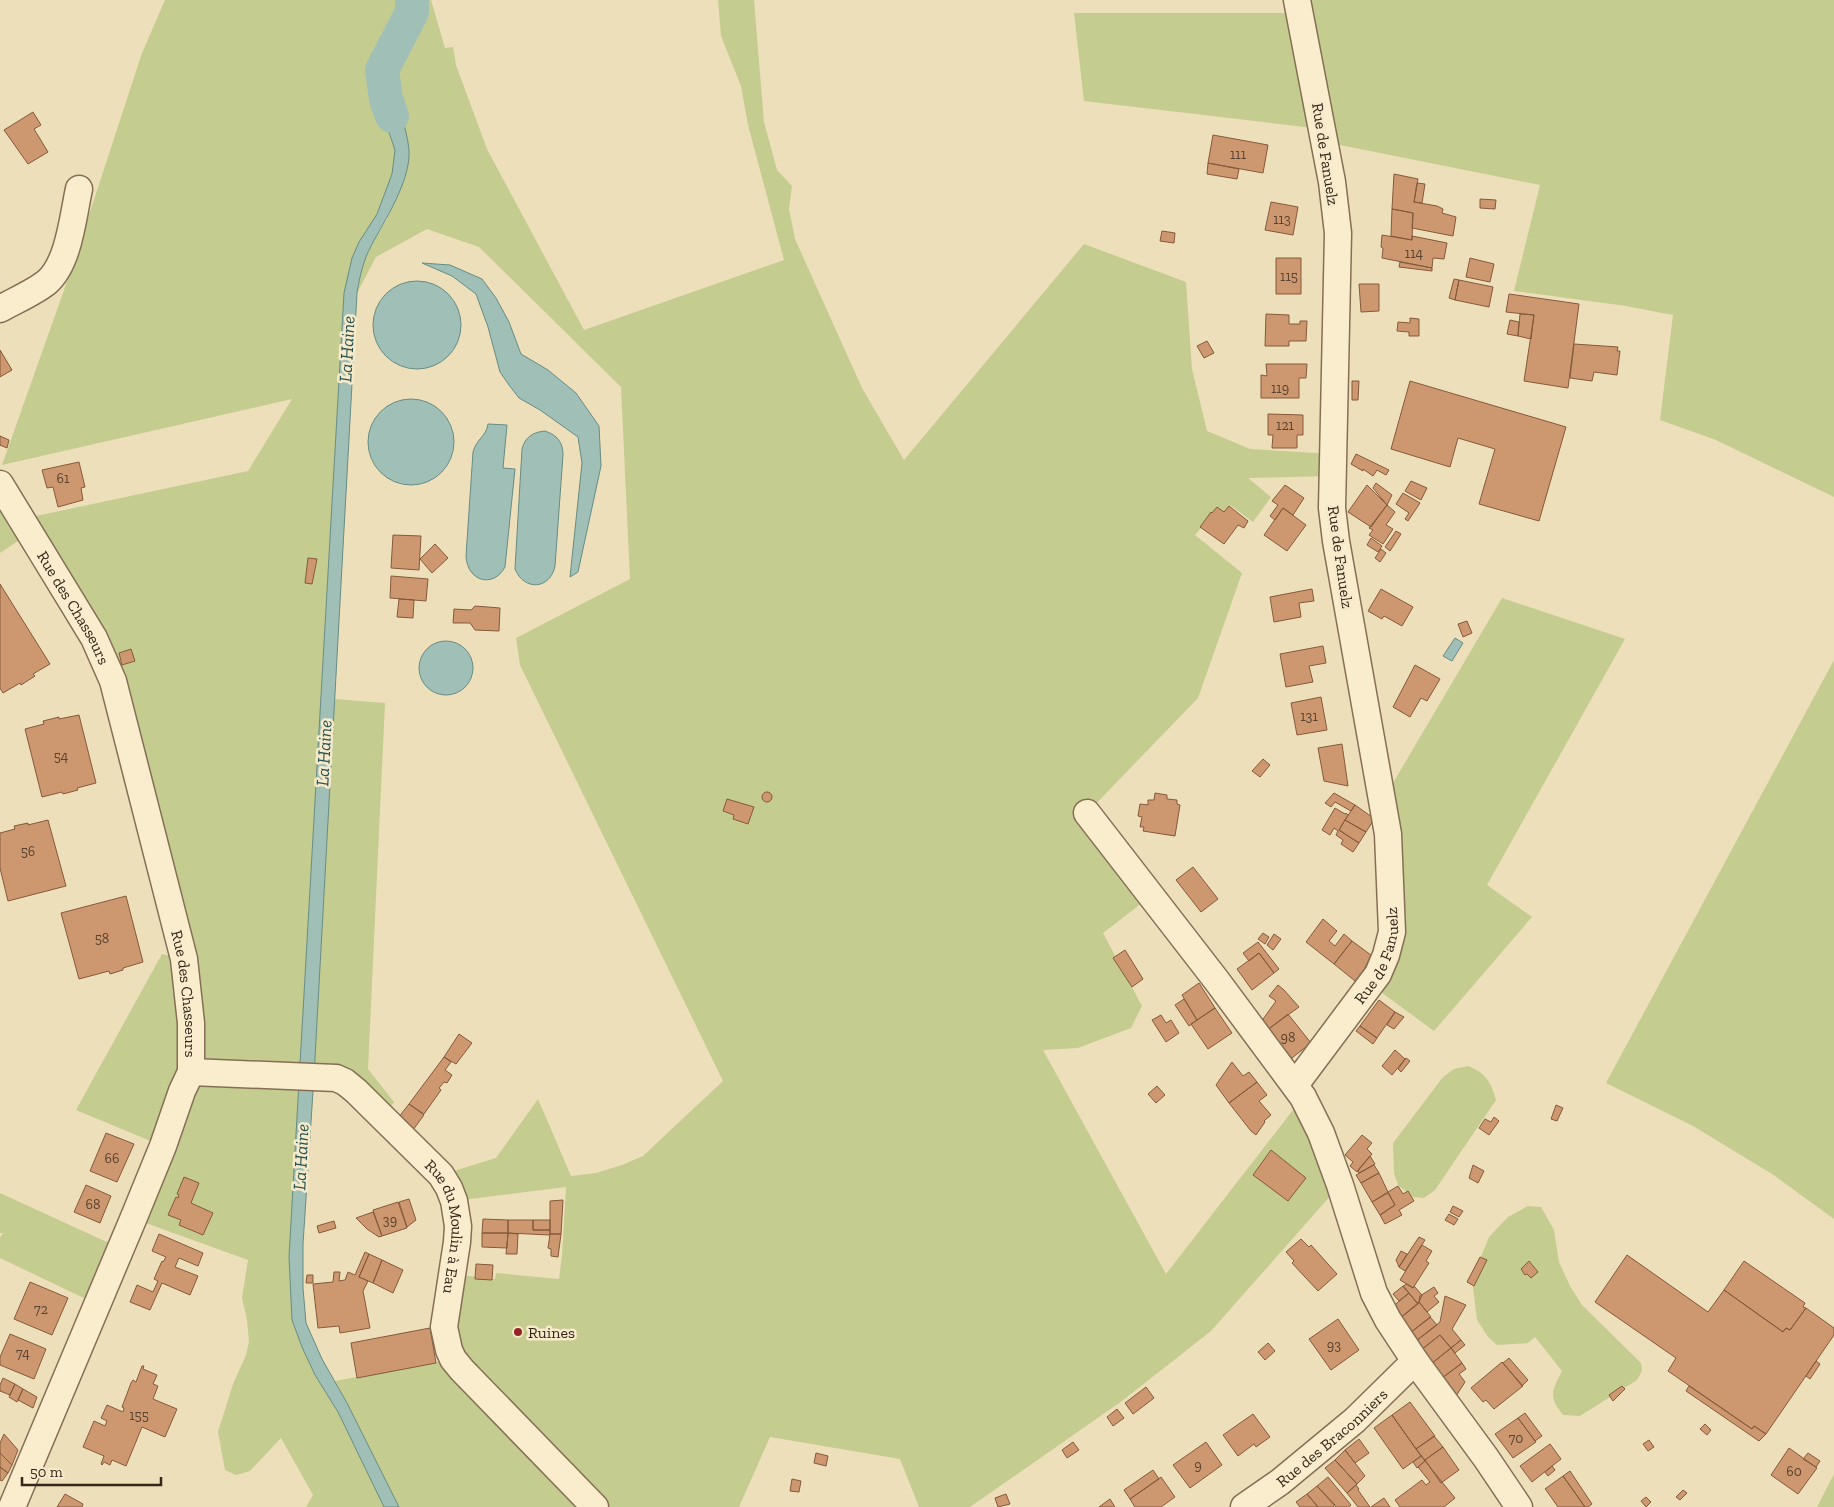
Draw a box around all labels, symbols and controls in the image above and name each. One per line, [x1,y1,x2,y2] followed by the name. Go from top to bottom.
[1308,101,1343,207] street label: Rue de Fanuelz
[1230,146,1247,163] house number: 111
[1273,211,1291,228] house number: 113
[1405,245,1424,262] house number: 114
[1280,268,1298,285] house number: 115
[334,315,360,383] water label: La Haine
[1271,380,1289,397] house number: 119
[1276,417,1295,434] house number: 121
[57,470,70,487] house number: 61
[1324,504,1357,610] street label: Rue de Fanuelz
[33,547,113,667] street label: Rue des Chasseurs
[1300,708,1318,725] house number: 131
[311,719,337,787] water label: La Haine
[54,748,69,765] house number: 54
[21,843,35,860] house number: 56
[1350,907,1402,1008] street label: Rue de Fanuelz
[167,928,200,1057] street label: Rue des Chasseurs
[95,930,109,947] house number: 58
[1281,1029,1295,1046] house number: 98
[288,1123,314,1191] water label: La Haine
[105,1150,119,1167] house number: 66
[421,1156,467,1295] street label: Rue du Moulin à Eau
[86,1196,100,1213] house number: 68
[383,1212,397,1229] house number: 39
[34,1301,48,1318] house number: 72
[528,1323,575,1342] place label: Ruines
[512,1326,524,1338] marker: Ruines
[1327,1337,1341,1354] house number: 93
[16,1345,30,1362] house number: 74
[1273,1385,1391,1491] street label: Rue des Braconniers
[129,1407,149,1424] house number: 155
[1509,1430,1523,1447] house number: 70
[22,1454,161,1486] scale bar
[1194,1457,1202,1474] house number: 9
[30,1463,63,1481] text: 50 m
[1786,1463,1802,1480] house number: 60

